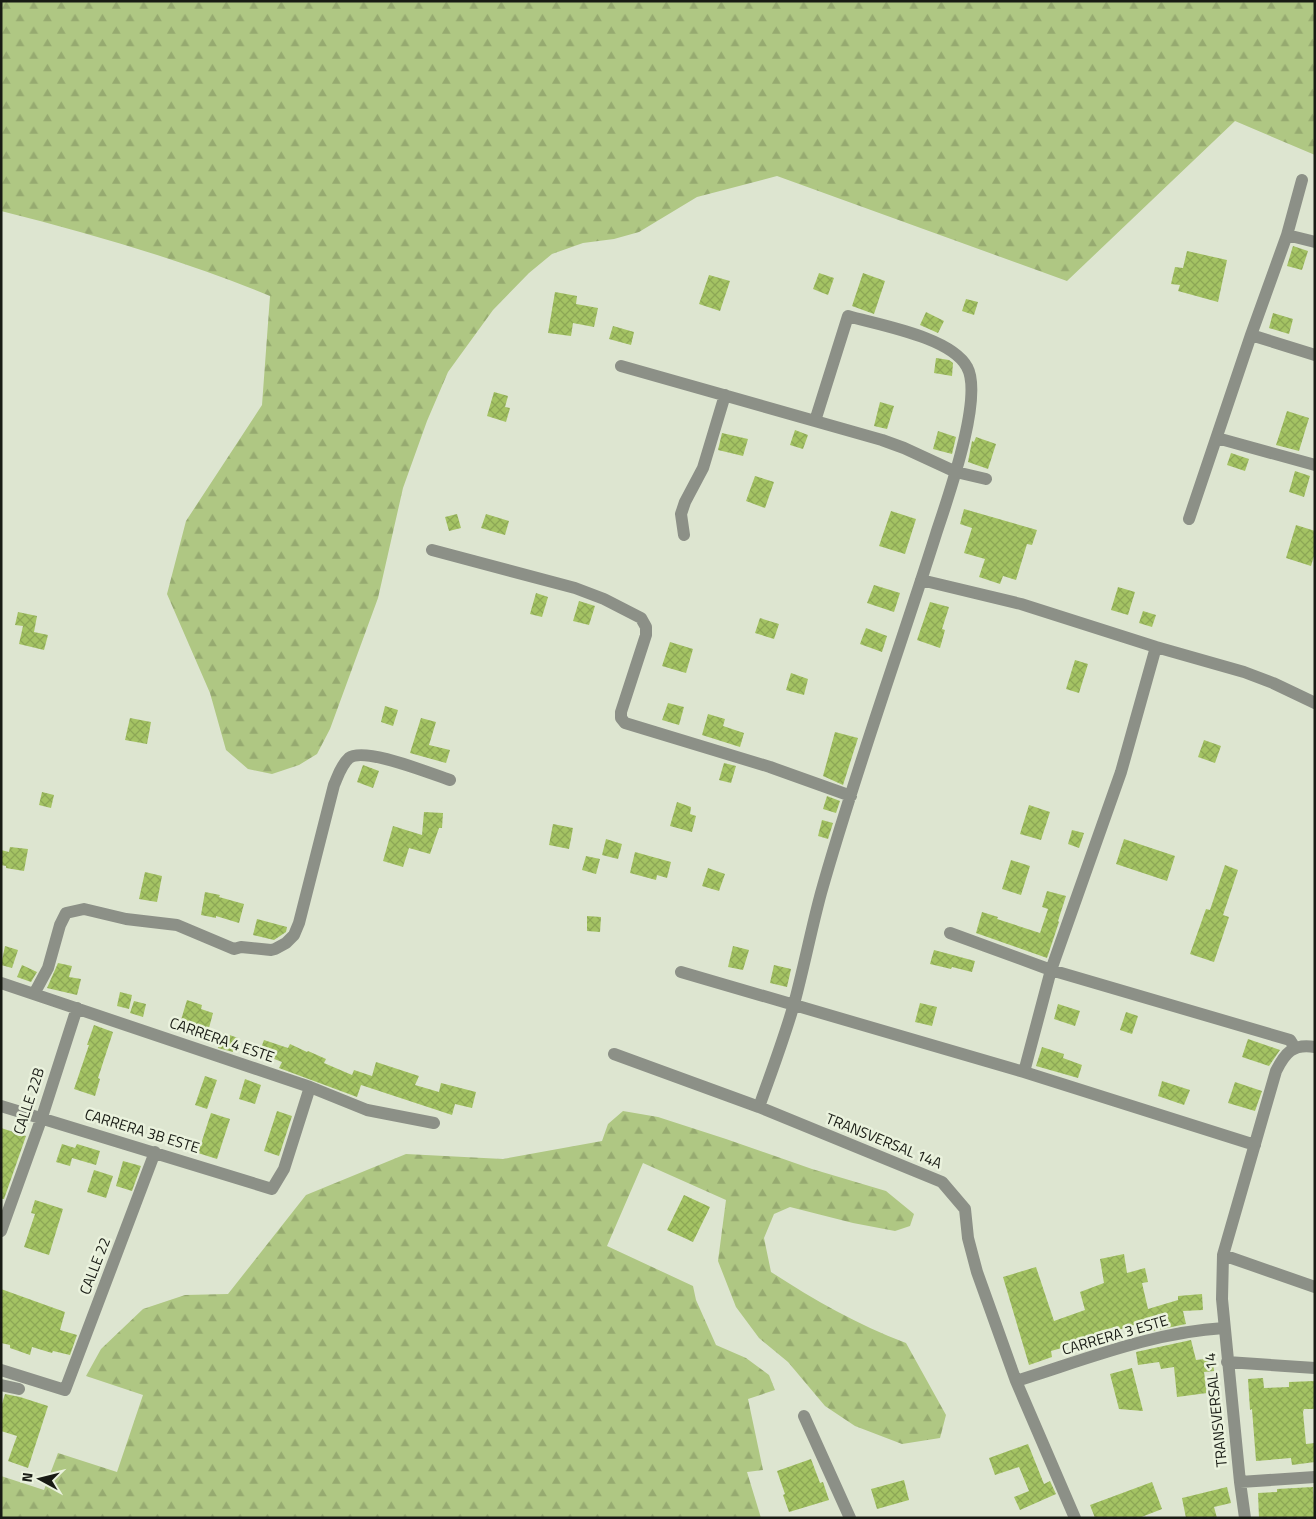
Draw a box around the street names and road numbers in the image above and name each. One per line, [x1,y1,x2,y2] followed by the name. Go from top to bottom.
[167,1011,278,1068] street label: CARRERA 4 ESTE
[7,1064,50,1137] street label: CALLE 22B
[82,1102,202,1159] street label: CARRERA 3B ESTE
[823,1107,946,1174] street label: TRANSVERSAL 14A
[73,1234,116,1298] street label: CALLE 22
[1059,1308,1171,1361] street label: CARRERA 3 ESTE
[1198,1352,1233,1468] street label: TRANSVERSAL 14

